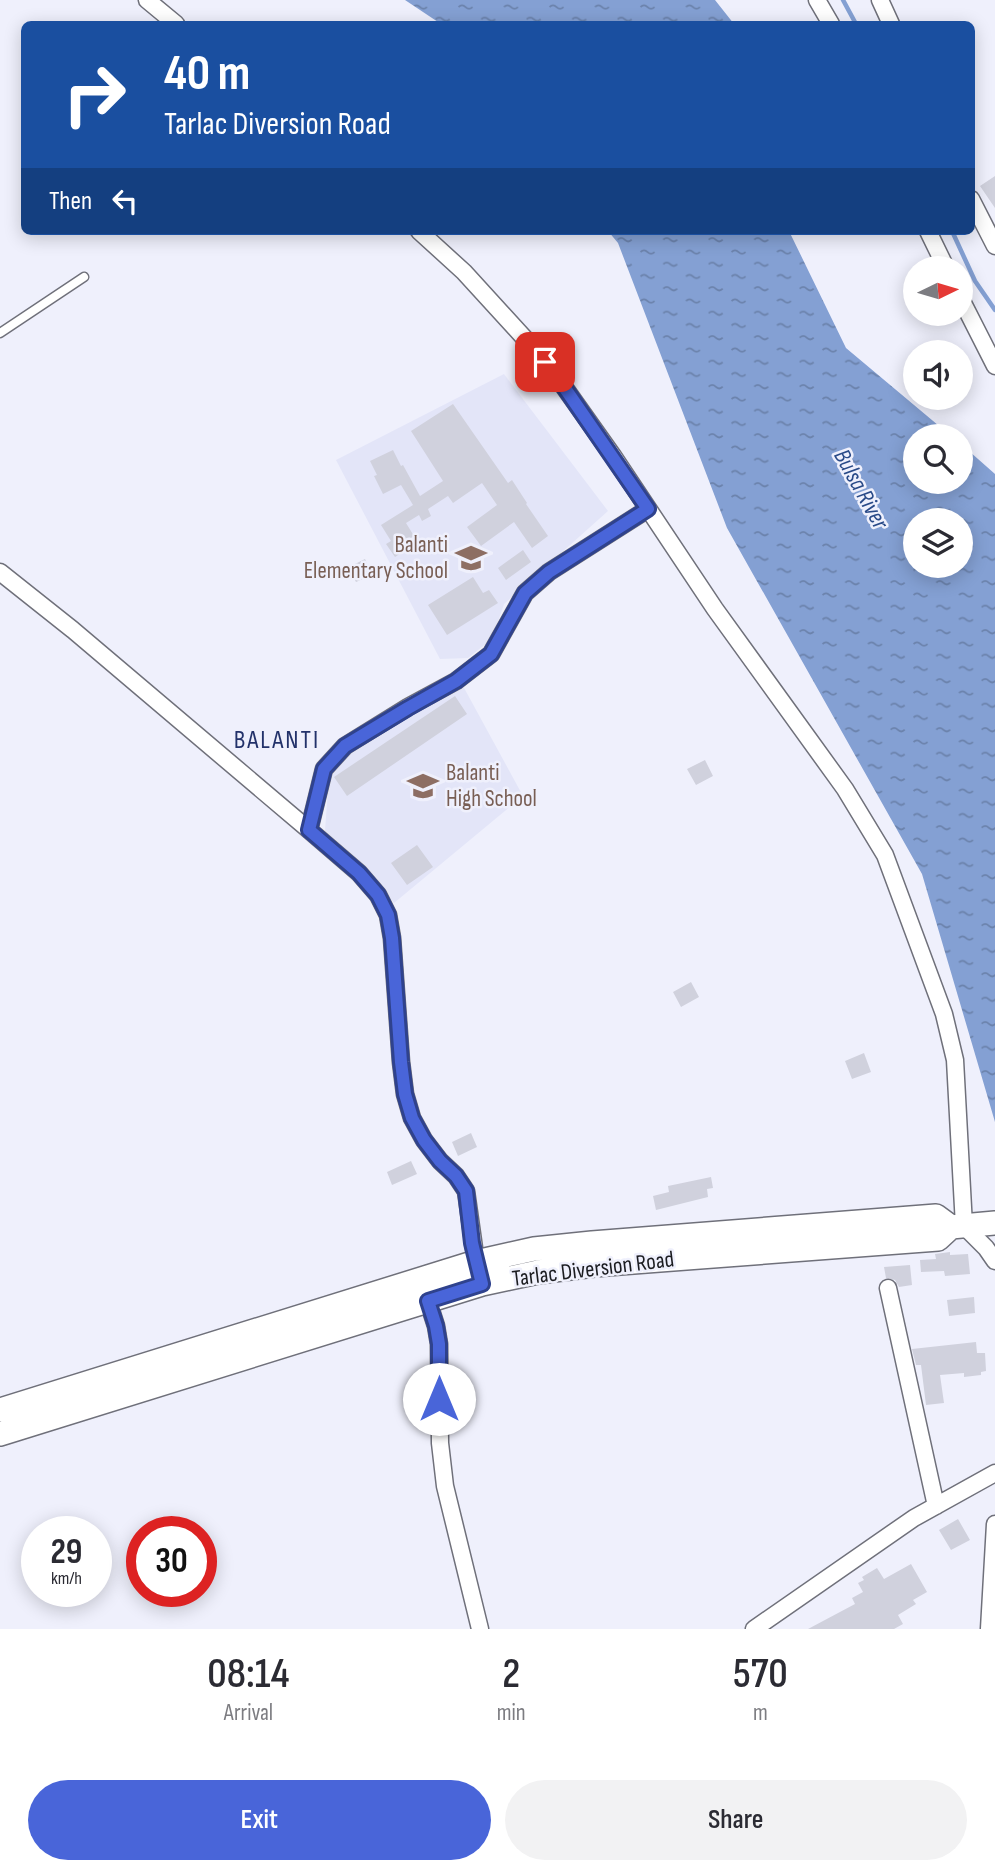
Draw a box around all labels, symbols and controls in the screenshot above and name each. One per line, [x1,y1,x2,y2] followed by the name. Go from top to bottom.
[164,45,250,104] text: 40 m
[49,49,140,140] icon: right
[164,105,391,144] text: Tarlac Diversion Road
[106,182,144,220] icon: left
[49,186,92,217] text: Then
[903,256,973,326] north arrow
[903,256,973,578] map controls
[515,332,575,392] pin
[903,340,973,410] button: sound
[526,343,564,381] icon: arrive
[903,424,973,494] button: search
[827,444,895,535] water label: Bulsa River
[903,508,973,578] button: layers
[304,531,448,585] place label: Balanti Elementary School
[454,541,488,575] school or university icon: Balanti Elementary School
[234,725,320,756] district label: BALANTI
[446,759,537,813] place label: Balanti High School
[406,769,440,803] school or university icon: Balanti High School
[510,1245,676,1293] street label: Tarlac Diversion Road
[402,1362,476,1436] position arrow
[126,1516,217,1607] speed limit sign: 30
[51,1531,82,1574] text: 29
[51,1568,82,1589] text: km/h
[207,1649,289,1700] text: 08:14
[502,1649,520,1700] text: 2
[733,1649,788,1700] text: 570
[224,1699,273,1727] text: Arrival
[497,1699,526,1727] text: min
[753,1699,768,1727] text: m
[28,1780,491,1860] button: Exit
[505,1780,967,1860] button: Share

